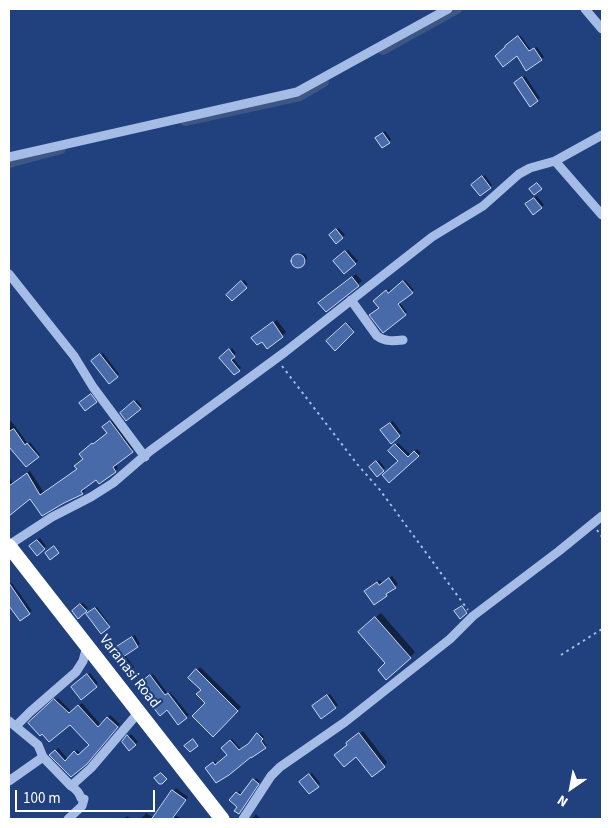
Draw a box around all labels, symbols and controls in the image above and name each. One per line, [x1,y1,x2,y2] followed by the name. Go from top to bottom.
[95,632,163,712] street label: Varanasi Road
[546,763,596,813] north arrow
[18,780,158,812] scale bar
[23,788,61,809] text: 100 m
[553,790,572,812] text: N

